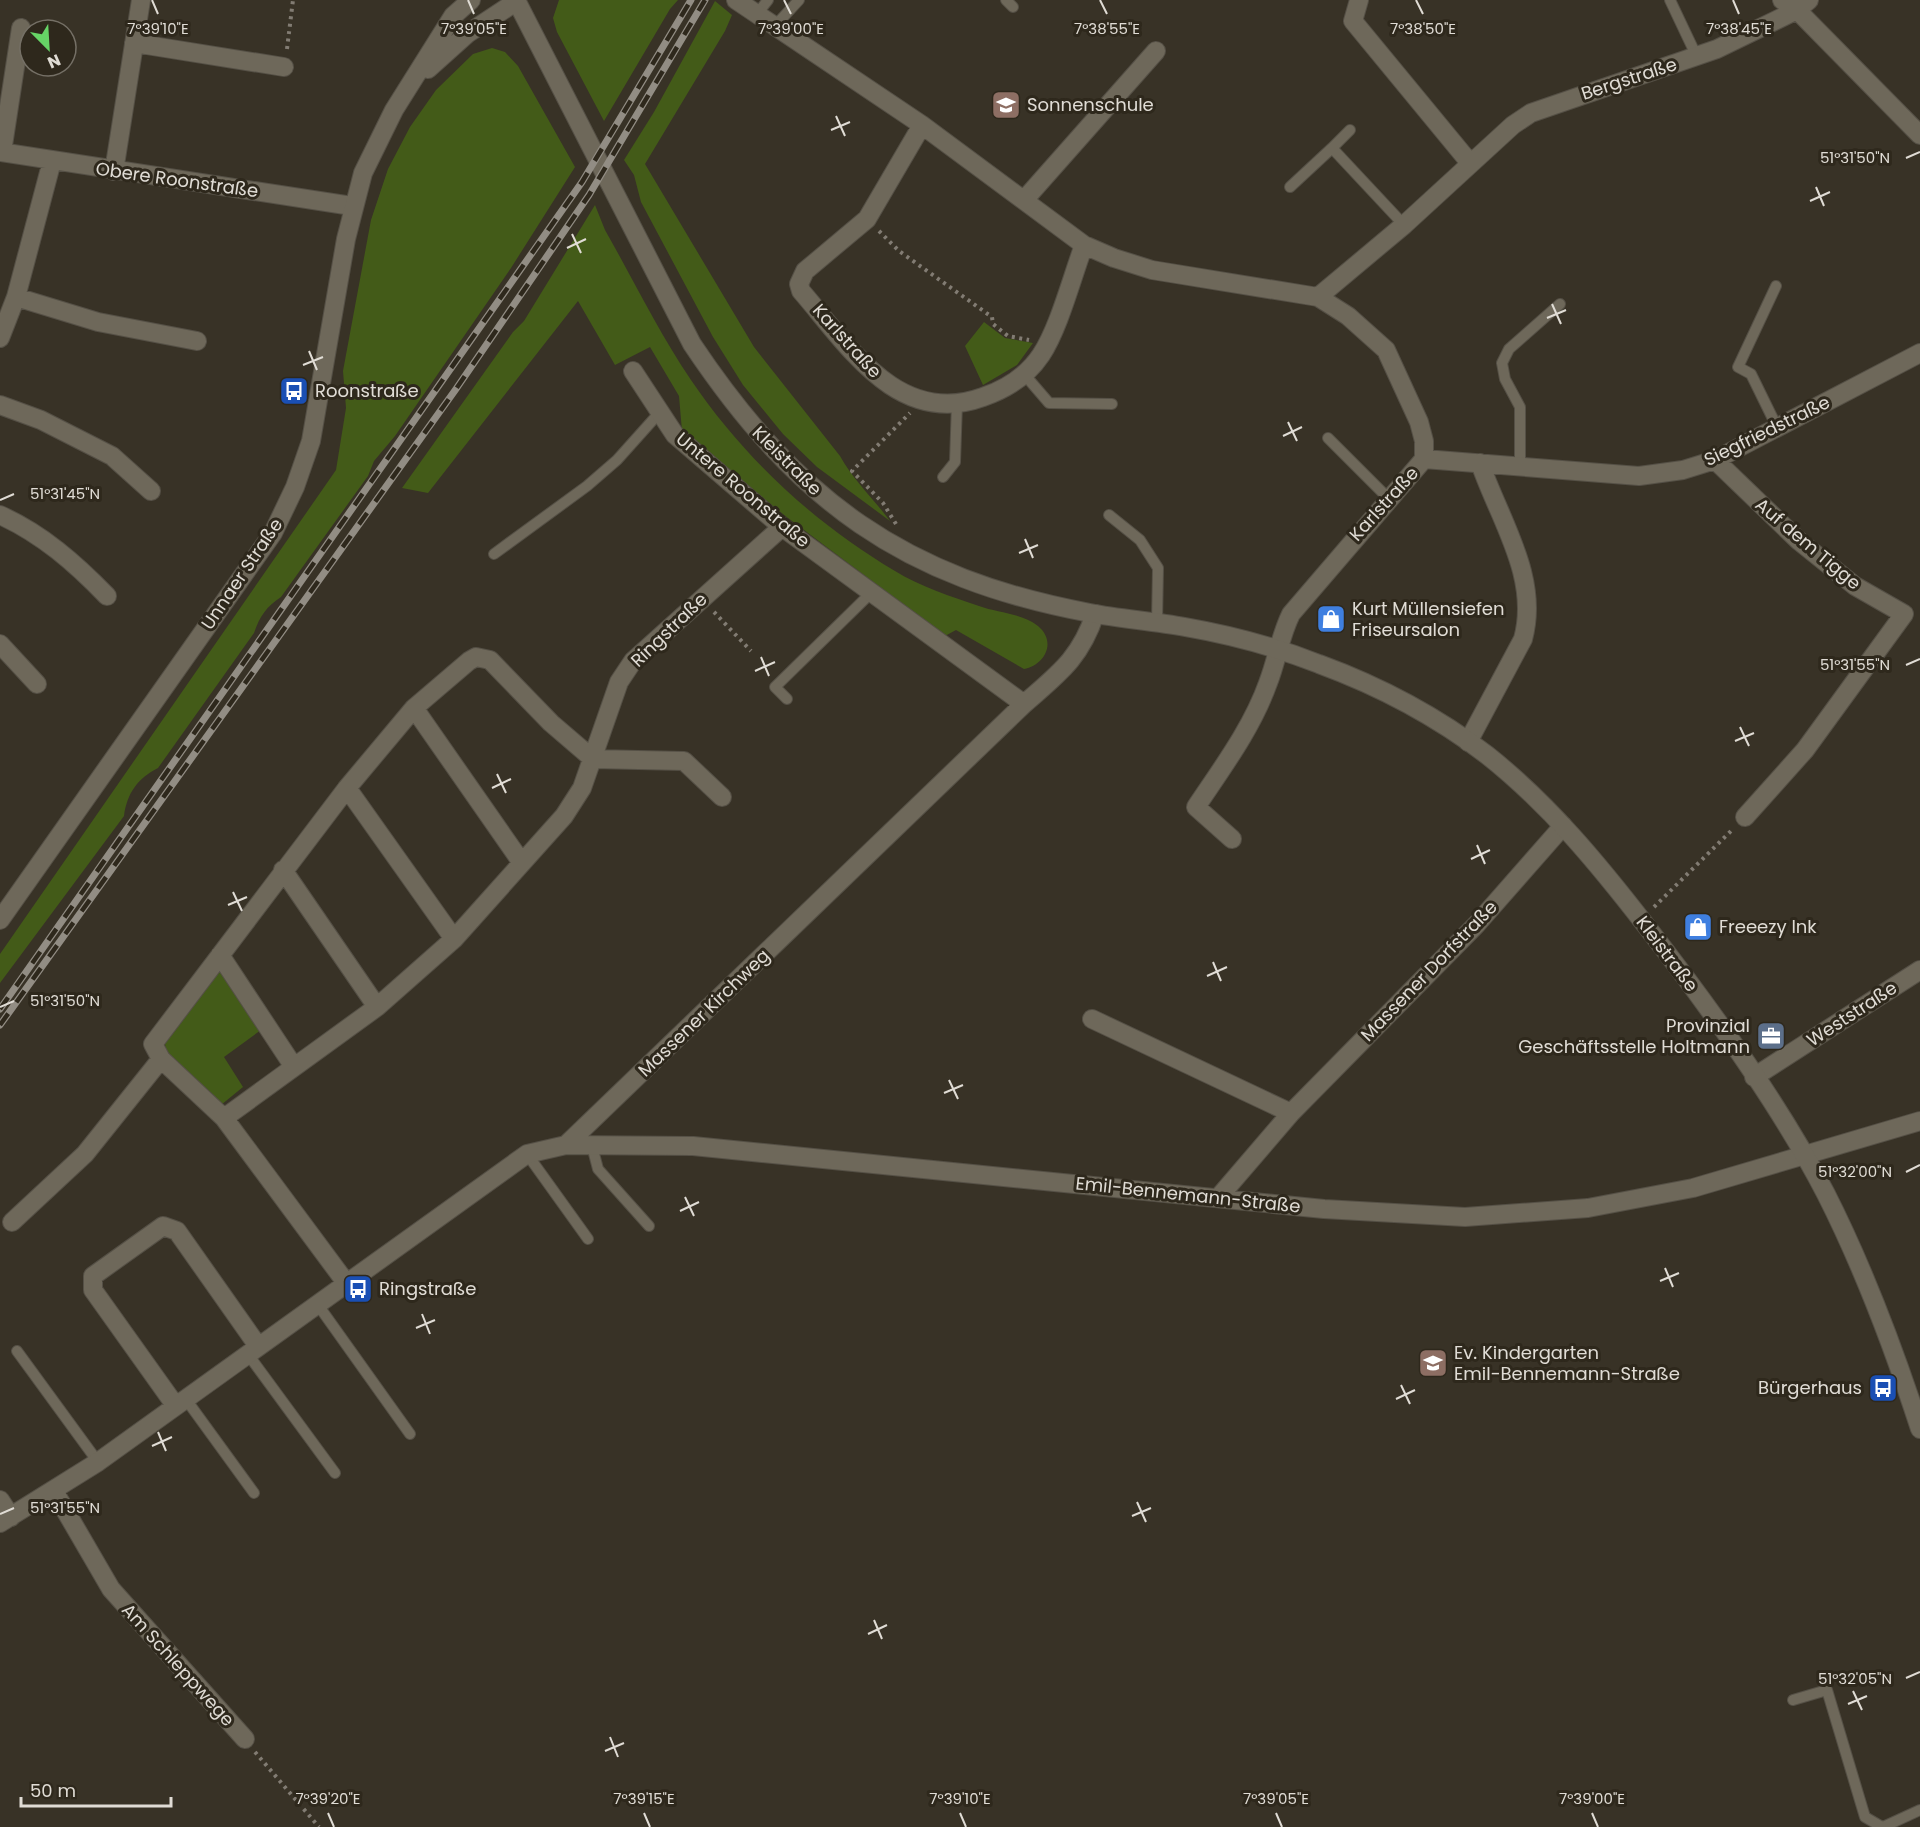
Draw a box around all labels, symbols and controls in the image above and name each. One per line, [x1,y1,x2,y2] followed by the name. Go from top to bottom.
[18,18,78,78] north arrow
[127,18,189,39] text: 7°39'10"E
[441,18,507,39] text: 7°39'05"E
[758,18,824,39] text: 7°39'00"E
[1074,18,1140,39] text: 7°38'55"E
[1390,18,1456,39] text: 7°38'50"E
[1706,18,1772,39] text: 7°38'45"E
[44,48,64,74] text: N
[1578,51,1680,106] street label: Bergstraße
[990,89,1022,121] school or university icon: Sonnenschule
[1027,92,1154,117] place label: Sonnenschule
[1820,147,1890,168] text: 51°31'50"N
[94,156,260,203] street label: Obere Roonstraße
[807,298,888,383] street label: Karlstraße
[278,375,310,407] bus stop icon: Roonstraße
[315,378,419,403] place label: Roonstraße
[1700,389,1834,472] street label: Siegfriedstraße
[747,420,828,501] street label: Kleistraße
[671,426,816,553] street label: Untere Roonstraße
[1343,461,1424,546] street label: Karlstraße
[30,483,100,504] text: 51°31'45"N
[1750,492,1866,595] street label: Auf dem Tigge
[195,513,288,634] street label: Unnaer Straße
[625,587,712,672] street label: Ringstraße
[1352,596,1505,642] place label: Kurt Müllensiefen Friseursalon
[1315,603,1347,635] shop icon: Kurt Müllensiefen Friseursalon
[1820,654,1890,675] text: 51°31'55"N
[1355,895,1503,1047] street label: Massener Dorfstraße
[1631,911,1704,997] street label: Kleistraße
[1682,911,1714,943] shop icon: Freeezy Ink
[1719,914,1817,939] place label: Freeezy Ink
[632,943,775,1082] street label: Massener Kirchweg
[1802,975,1902,1052] street label: Weststraße
[30,990,100,1011] text: 51°31'50"N
[1518,1013,1750,1059] place label: Provinzial Geschäftsstelle Holtmann
[1755,1020,1787,1052] office icon: Provinzial Geschäftsstelle Holtmann
[1818,1161,1892,1182] text: 51°32'00"N
[1074,1170,1302,1219] street label: Emil-Bennemann-Straße
[342,1273,374,1305] bus stop icon: Ringstraße
[379,1276,476,1301] place label: Ringstraße
[1454,1340,1680,1386] place label: Ev. Kindergarten Emil-Bennemann-Straße
[1417,1347,1449,1379] school or university icon: Ev. Kindergarten Emil-Bennemann-Straße
[1867,1372,1899,1404] bus stop icon: Bürgerhaus
[1758,1375,1862,1400] place label: Bürgerhaus
[30,1497,100,1518] text: 51°31'55"N
[116,1598,240,1732] street label: Am Schleppwege
[1818,1668,1892,1689] text: 51°32'05"N
[21,1770,171,1808] scale bar
[30,1778,76,1803] text: 50 m
[295,1788,361,1809] text: 7°39'20"E
[613,1788,675,1809] text: 7°39'15"E
[929,1788,991,1809] text: 7°39'10"E
[1243,1788,1309,1809] text: 7°39'05"E
[1559,1788,1625,1809] text: 7°39'00"E

